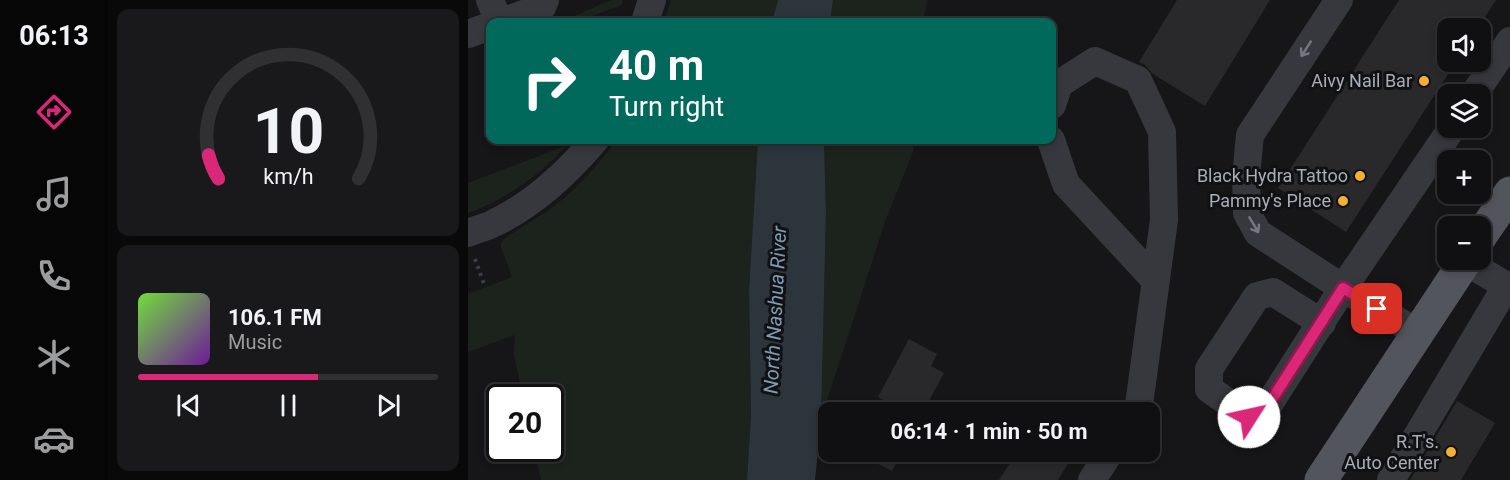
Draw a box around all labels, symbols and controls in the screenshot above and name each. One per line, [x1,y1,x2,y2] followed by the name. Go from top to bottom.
[1437,18,1491,270] map controls
[1437,18,1491,72] button: sound
[19,20,89,52] text: 06:13
[1300,40,1312,57] one-way arrow
[609,41,704,90] text: 40 m
[510,42,588,120] icon: right
[1311,70,1412,91] place label: Aivy Nail Bar
[1417,74,1431,88] marker: Aivy Nail Bar
[1437,84,1491,138] button: layers
[33,91,75,133] icon: directions
[609,91,724,123] text: Turn right
[252,95,324,168] text: 10
[1437,150,1491,204] button: +
[263,165,313,190] text: km/h
[1197,165,1348,186] place label: Black Hydra Tattoo
[1353,169,1367,183] marker: Black Hydra Tattoo
[33,173,75,215] icon: music
[1209,190,1331,211] place label: Pammy's Place
[1336,194,1350,208] marker: Pammy's Place
[1248,216,1260,233] one-way arrow
[1437,216,1491,270] button: −
[759,224,791,394] water label: North Nashua River
[33,255,75,297] icon: phone
[1351,283,1402,334] pin
[1360,292,1393,325] icon: arrive
[228,305,322,330] text: 106.1 FM
[228,330,282,354] text: Music
[33,336,75,378] icon: climate
[486,384,564,462] speed limit sign: 20
[1217,385,1281,449] position arrow
[172,389,205,422] icon: previous
[272,389,305,422] icon: pause
[372,389,405,422] icon: next
[33,418,75,460] icon: car
[891,419,1087,444] text: 06:14 · 1 min · 50 m
[1344,431,1439,473] place label: R.T's. Auto Center
[1444,445,1458,459] marker: R.T's. Auto Center

